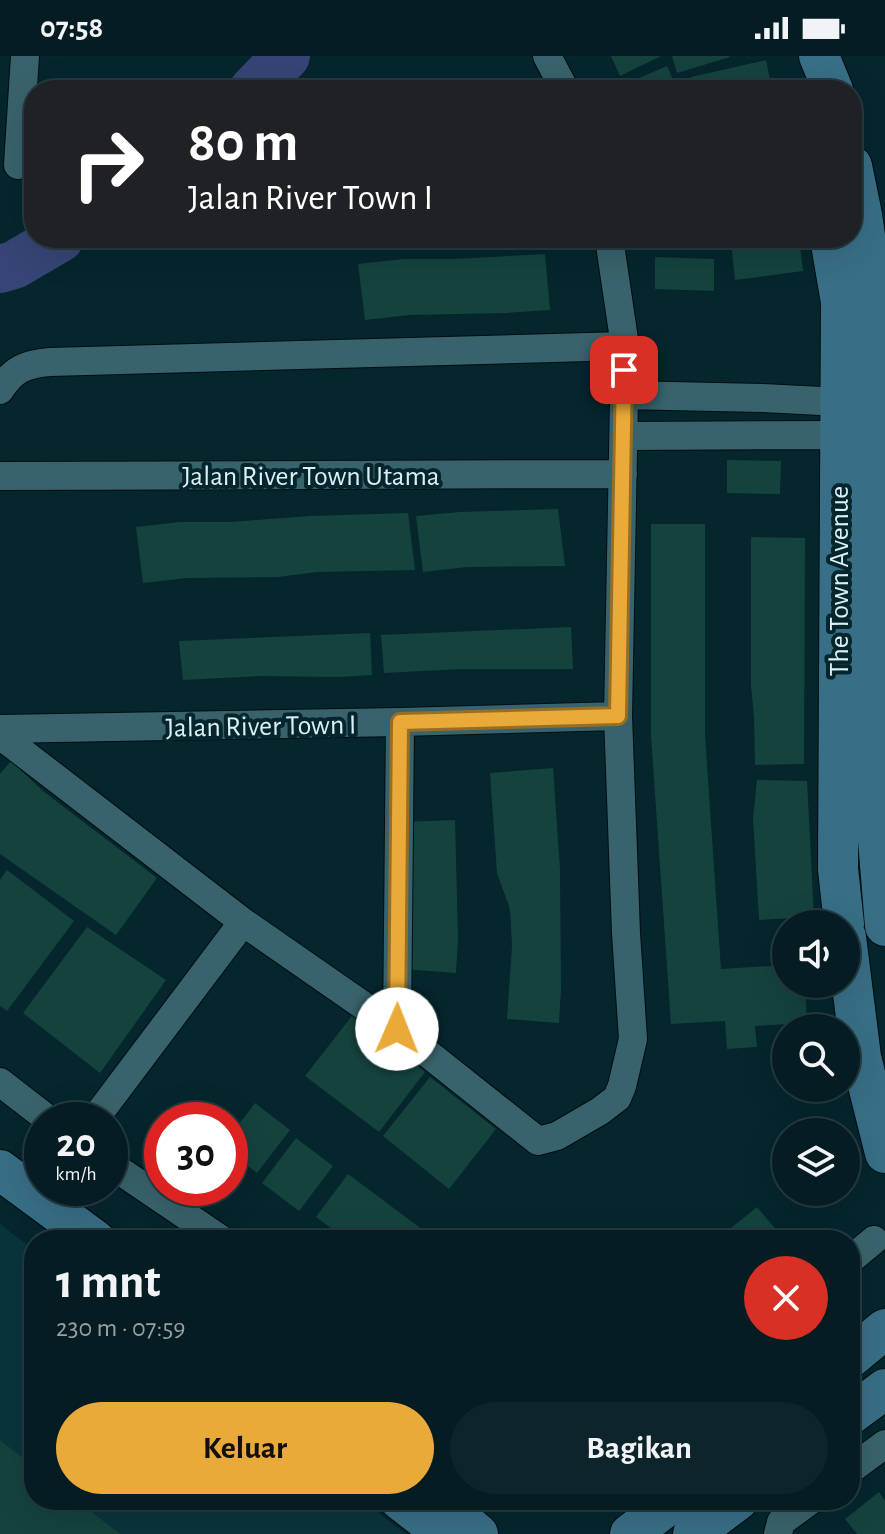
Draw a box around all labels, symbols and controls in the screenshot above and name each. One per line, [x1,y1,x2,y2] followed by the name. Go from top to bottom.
[40,13,103,43] text: 07:58
[56,112,160,216] icon: right
[188,115,298,171] text: 80 m
[188,180,433,216] text: Jalan River Town I
[590,336,658,404] pin
[602,348,646,392] icon: arrive
[182,463,440,491] street label: Jalan River Town Utama
[826,486,854,676] street label: The Town Avenue
[165,711,357,743] street label: Jalan River Town I
[772,910,860,1206] map controls
[772,910,860,998] button: sound
[355,987,439,1071] position arrow
[772,1014,860,1102] button: search
[144,1102,248,1206] speed limit sign: 30
[772,1118,860,1206] button: layers
[56,1124,96,1164] text: 20
[55,1164,97,1184] text: km/h
[744,1256,828,1340] button: close
[56,1259,161,1307] text: 1 mnt
[56,1315,186,1341] text: 230 m · 07:59
[56,1402,434,1494] button: Keluar
[450,1402,828,1494] button: Bagikan

